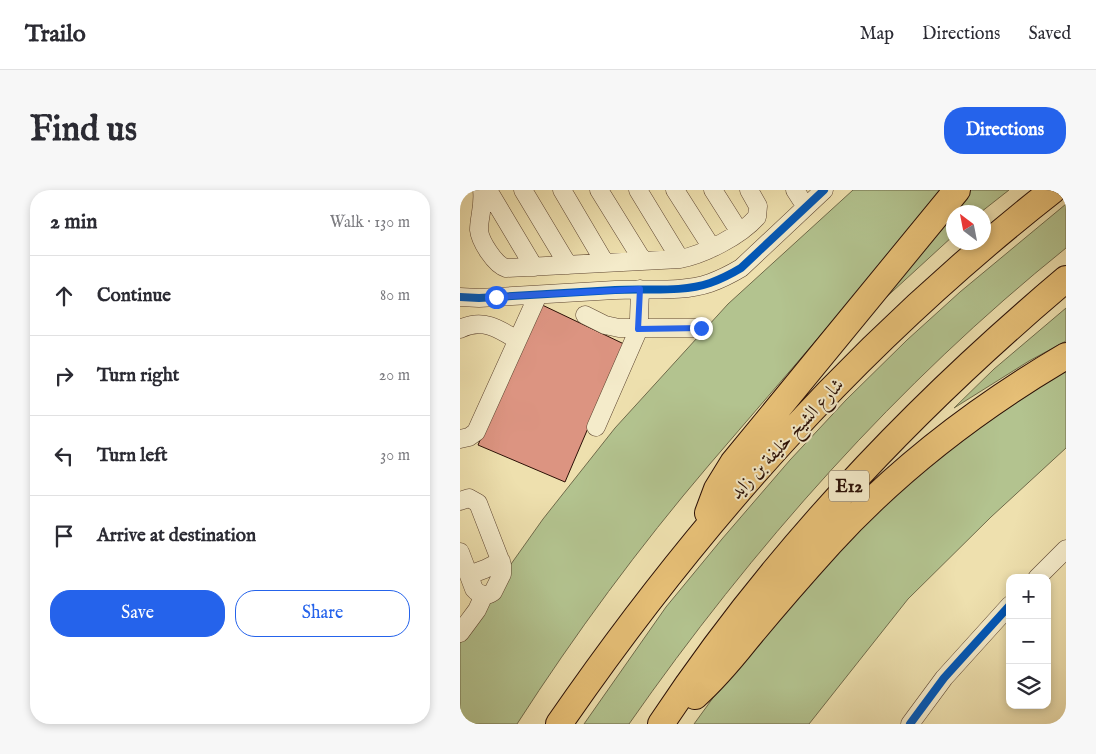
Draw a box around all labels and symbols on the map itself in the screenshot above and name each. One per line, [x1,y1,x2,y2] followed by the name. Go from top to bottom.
[946,205,991,250] north arrow
[485,286,508,309] route start
[690,317,713,340] route end
[725,374,853,508] street label: شارع الشيخ خليفة بن زايد
[829,470,869,502] road number: E12

